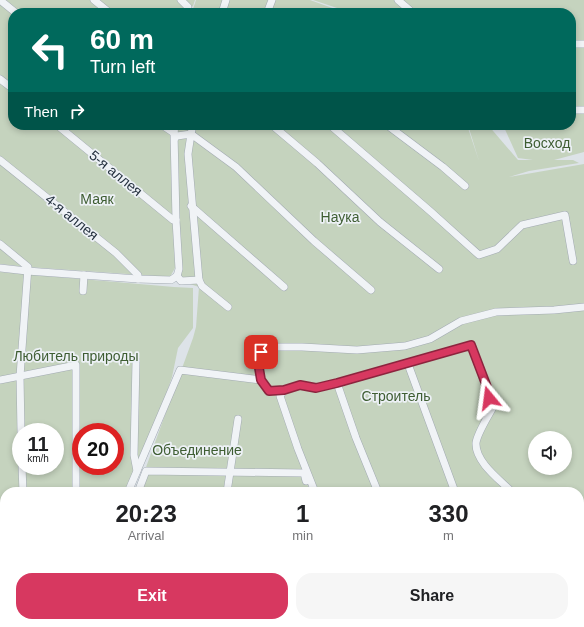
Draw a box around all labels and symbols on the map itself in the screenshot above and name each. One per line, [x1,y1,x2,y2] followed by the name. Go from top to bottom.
[524,135,570,151] park label: Восход
[86,147,146,199] street label: 5-я аллея
[42,191,102,243] street label: 4-я аллея
[80,191,115,207] park label: Маяк
[321,209,360,225] park label: Наука
[244,335,278,369] pin
[13,348,139,364] park label: Любитель природы
[468,377,510,419] position arrow
[362,388,430,404] park label: Строитель
[72,423,124,475] speed limit sign: 20
[152,442,242,458] park label: Объединение

